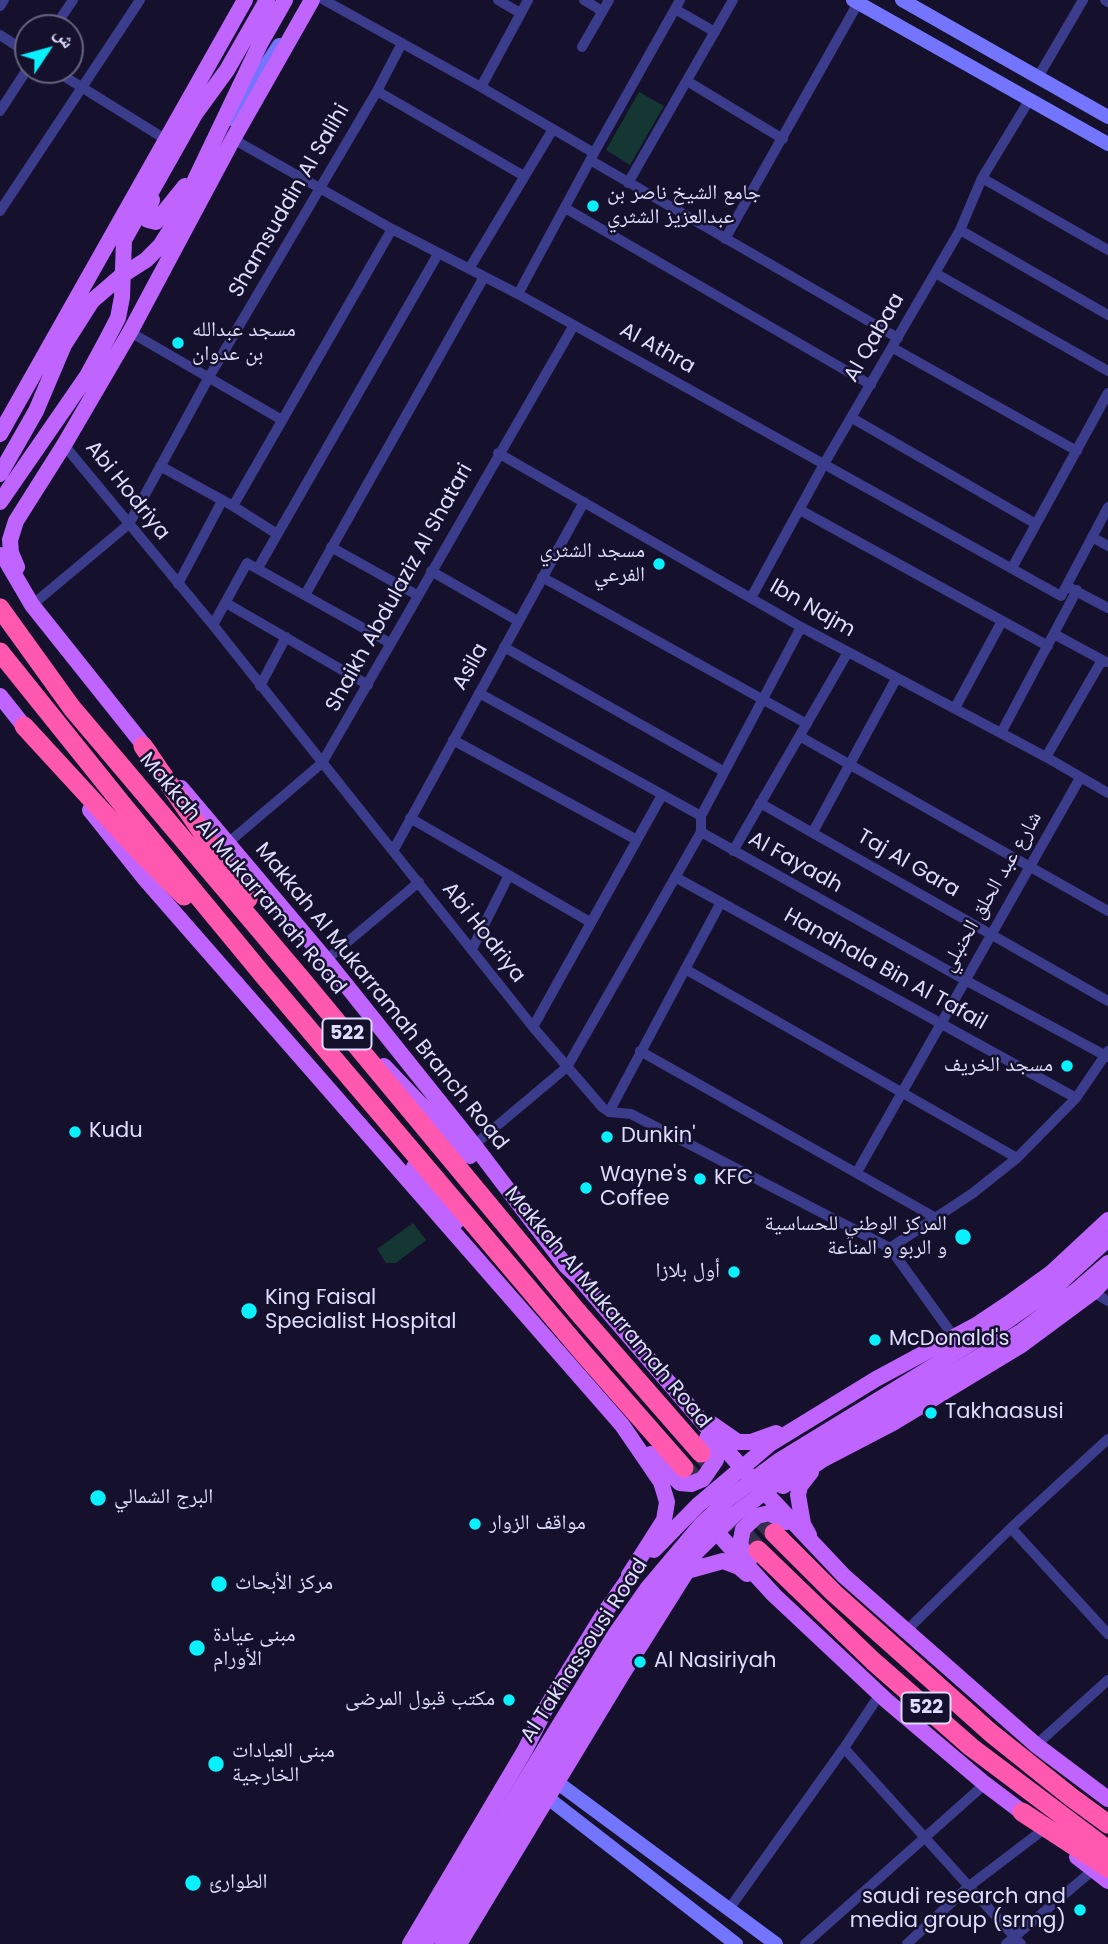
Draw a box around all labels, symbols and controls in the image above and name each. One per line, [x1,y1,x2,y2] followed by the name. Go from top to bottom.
[14,14,84,84] north arrow
[48,21,82,54] text: ش
[224,100,356,302] street label: Shamsuddin Al Salihi
[607,181,761,231] place label: جامع الشيخ ناصر بن عبدالعزيز الشثري
[585,198,601,214] marker: جامع الشيخ ناصر بن عبدالعزيز الشثري
[840,289,910,387] street label: Al Qabaa
[192,318,296,368] place label: مسجد عبدالله بن عدوان
[615,318,699,380] street label: Al Athra
[170,335,186,351] marker: مسجد عبدالله بن عدوان
[79,436,175,546] street label: Abi Hodriya
[321,459,479,717] street label: Shaikh Abdulaziz Al Shatari
[540,539,645,589] place label: مسجد الشثري الفرعي
[651,556,667,572] marker: مسجد الشثري الفرعي
[765,575,859,643] street label: Ibn Najm
[448,639,494,695] street label: Asila
[133,748,351,1000] street label: Makkah Al Mukarramah Road
[936,807,1048,977] street label: شارع عبد الحلق الحنبلي
[852,825,964,903] street label: Taj Al Gara
[744,827,846,899] street label: Al Fayadh
[249,838,513,1156] street label: Makkah Al Mukarramah Branch Road
[436,878,530,988] street label: Abi Hodriya
[779,904,991,1036] street label: Handhala Bin Al Tafail
[322,1018,372,1050] road number: 522
[944,1053,1053,1079] place label: مسجد الخريف
[1059,1058,1075,1074] marker: مسجد الخريف
[89,1119,143,1145] place label: Kudu
[67,1124,83,1140] marker: Kudu
[621,1124,695,1150] place label: Dunkin'
[599,1129,615,1145] marker: Dunkin'
[600,1163,687,1213] place label: Wayne's Coffee
[714,1166,753,1192] place label: KFC
[692,1171,708,1187] marker: KFC
[578,1180,594,1196] marker: Wayne's Coffee
[498,1182,716,1434] street label: Makkah Al Mukarramah Road
[765,1212,947,1262] place label: المركز الوطني للحساسية و الربو و المناعة
[953,1227,973,1247] marker: المركز الوطني للحساسية و الربو و المناعة
[655,1259,720,1285] place label: أول بلازا
[726,1264,742,1280] marker: أول بلازا
[265,1286,456,1336] place label: King Faisal Specialist Hospital
[239,1301,259,1321] marker: King Faisal Specialist Hospital
[889,1327,1009,1353] place label: McDonald's
[867,1332,883,1348] marker: McDonald's
[945,1400,1064,1426] place label: Takhaasusi
[923,1405,939,1421] marker: Takhaasusi
[114,1485,213,1511] place label: البرج الشمالي
[88,1488,108,1508] marker: البرج الشمالي
[489,1511,586,1537] place label: مواقف الزوار
[467,1516,483,1532] marker: مواقف الزوار
[516,1554,654,1748] street label: Al Takhassousi Road
[235,1571,333,1597] place label: مركز الأبحاث
[209,1574,229,1594] marker: مركز الأبحاث
[213,1623,296,1673] place label: مبنى عيادة الأورام
[187,1638,207,1658] marker: مبنى عيادة الأورام
[654,1649,776,1675] place label: Al Nasiriyah
[632,1654,648,1670] marker: Al Nasiriyah
[345,1687,495,1713] place label: مكتب قبول المرضى
[501,1692,517,1708] marker: مكتب قبول المرضى
[902,1692,950,1724] road number: 522
[232,1739,335,1789] place label: مبنى العيادات الخارجية
[206,1754,226,1774] marker: مبنى العيادات الخارجية
[209,1870,268,1896] place label: الطوارئ
[183,1873,203,1893] marker: الطوارئ
[850,1885,1066,1935] place label: saudi research and media group (srmg)
[1072,1902,1088,1918] marker: saudi research and media group (srmg)

